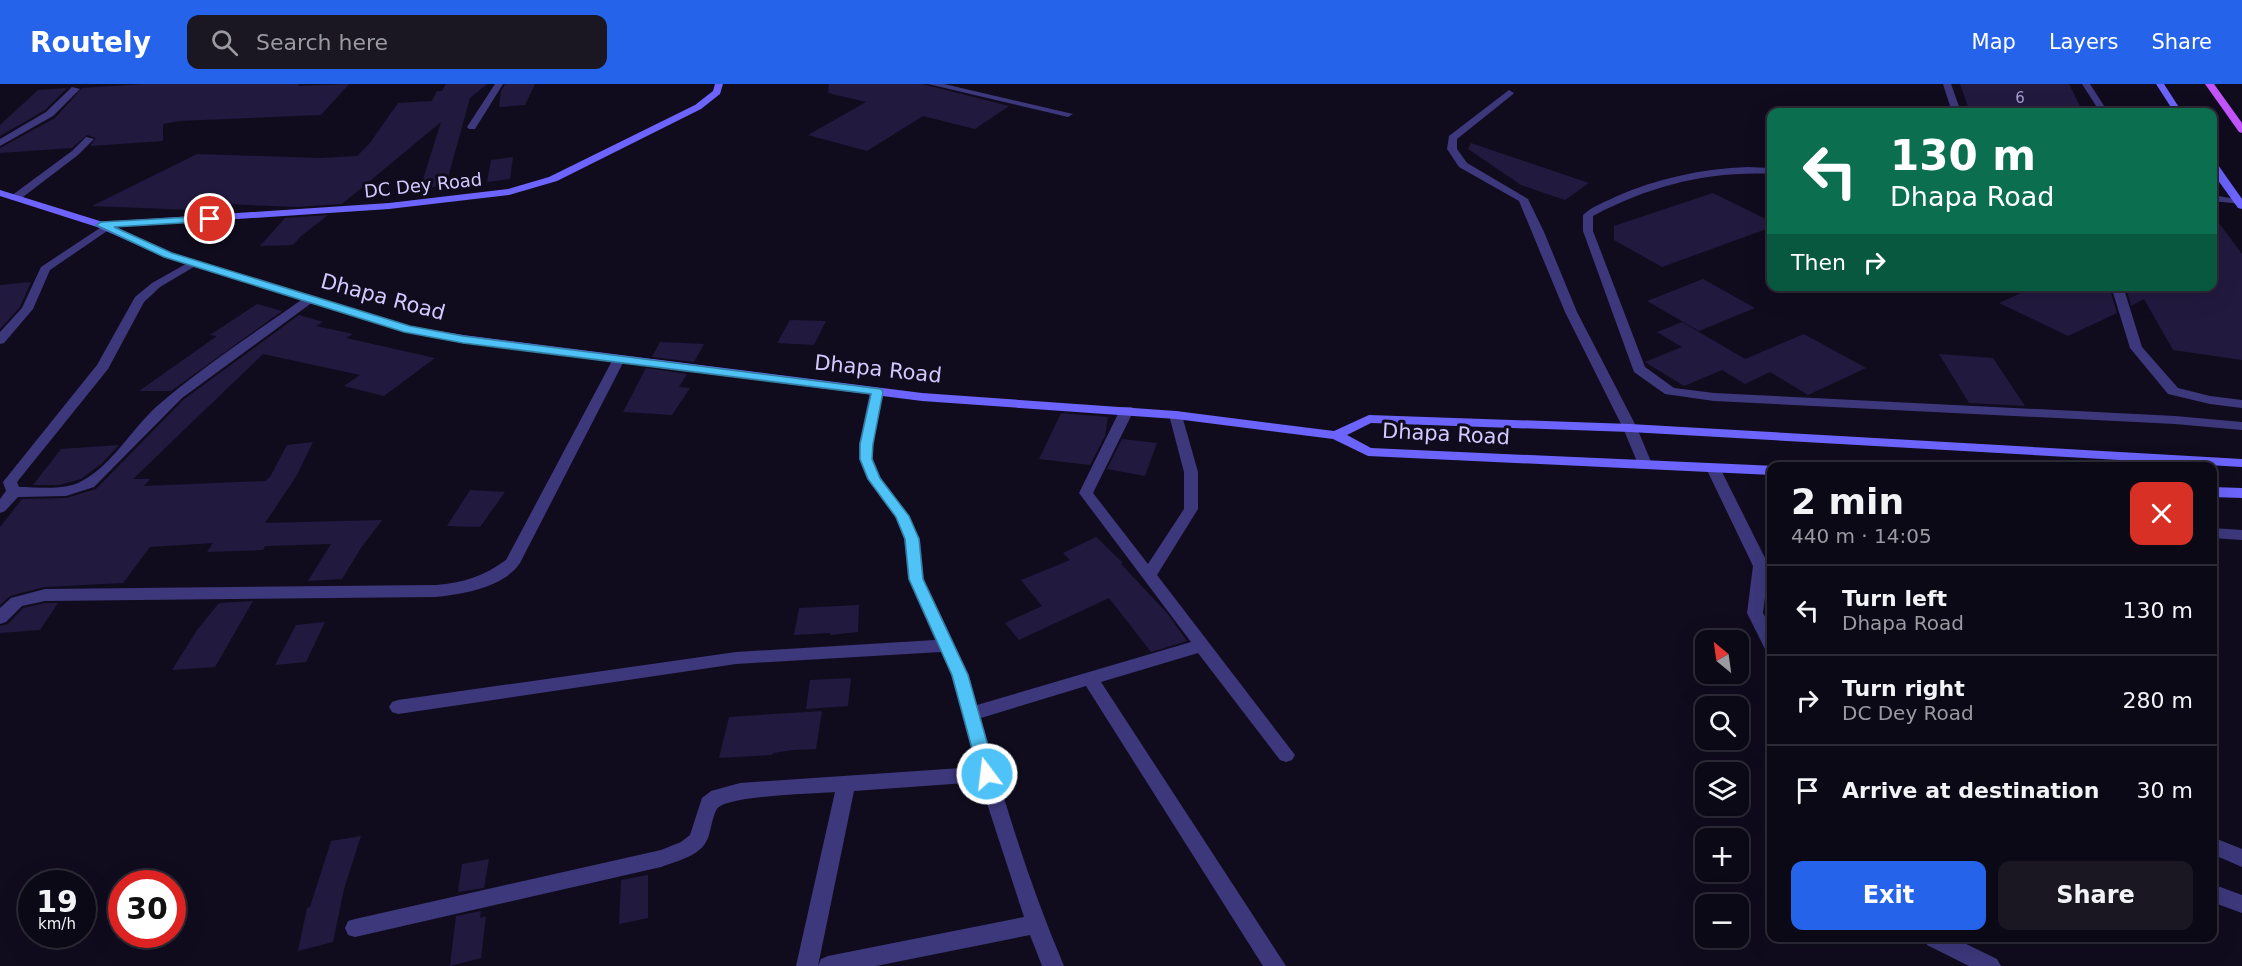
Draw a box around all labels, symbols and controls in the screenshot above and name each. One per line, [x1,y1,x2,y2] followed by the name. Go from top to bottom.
[187,15,607,69] search box
[30,26,151,59] text: Routely
[208,26,241,59] icon: search
[256,30,388,55] text: Search here
[1972,30,2016,54] text: Map
[2049,30,2118,54] text: Layers
[2151,30,2212,54] text: Share
[2015,89,2025,107] house number: 6
[1890,131,2036,180] text: 130 m
[1791,132,1869,210] icon: left
[363,168,483,202] street label: DC Dey Road
[1890,181,2054,212] text: Dhapa Road
[184,193,235,244] pin
[193,202,226,235] icon: arrive
[1858,246,1891,279] icon: right
[1791,250,1846,275] text: Then
[318,269,448,325] street label: Dhapa Road
[813,350,943,388] street label: Dhapa Road
[1381,419,1511,449] street label: Dhapa Road
[1791,481,1904,522] text: 2 min
[2130,482,2193,545] button: close
[1791,524,1932,548] text: 440 m · 14:05
[1842,586,1947,611] text: Turn left
[1791,594,1824,627] icon: left
[2123,598,2193,623] text: 130 m
[1842,611,1964,635] text: Dhapa Road
[1695,630,1749,684] north arrow
[1695,630,1749,948] map controls
[1842,676,1965,701] text: Turn right
[1791,684,1824,717] icon: right
[2123,688,2193,713] text: 280 m
[1695,696,1749,750] button: search
[1842,701,1974,725] text: DC Dey Road
[955,742,1019,806] position arrow
[1695,762,1749,816] button: layers
[1791,774,1824,807] icon: arrive
[1842,778,2099,803] text: Arrive at destination
[2137,778,2193,803] text: 30 m
[1695,828,1749,882] button: +
[1791,861,1986,930] button: Exit
[1998,861,2193,930] button: Share
[108,870,186,948] speed limit sign: 30
[36,884,78,919] text: 19
[1695,894,1749,948] button: −
[38,915,76,933] text: km/h

